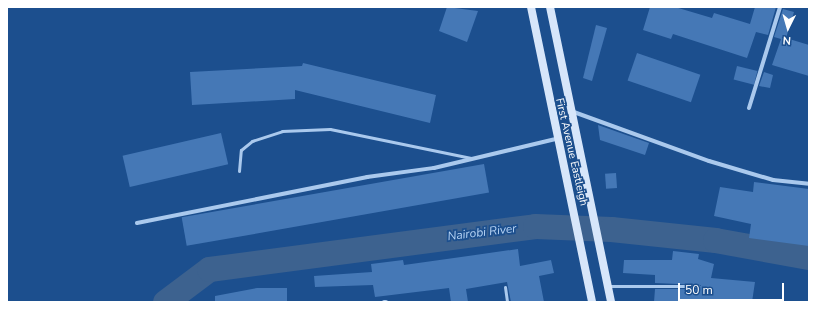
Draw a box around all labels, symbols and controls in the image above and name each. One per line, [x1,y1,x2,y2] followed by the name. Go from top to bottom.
[768,8,808,48] north arrow
[782,33,792,48] text: N
[552,97,590,207] street label: First Avenue Eastleigh
[447,222,517,244] water label: Nairobi River
[680,275,786,301] scale bar
[685,282,713,298] text: 50 m

